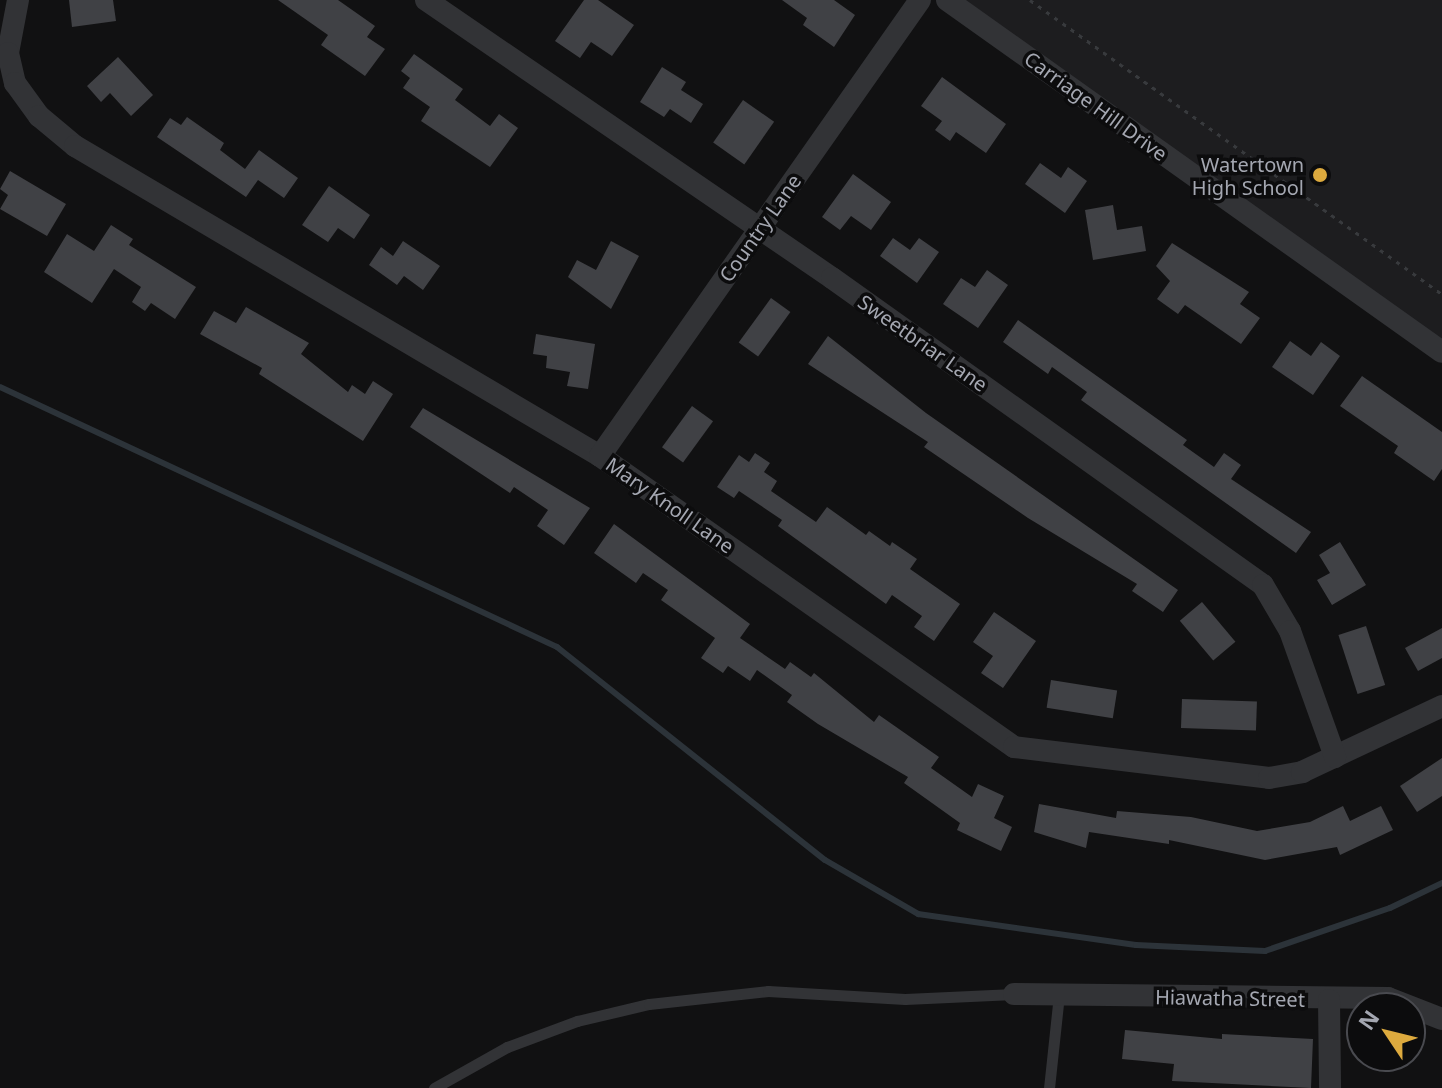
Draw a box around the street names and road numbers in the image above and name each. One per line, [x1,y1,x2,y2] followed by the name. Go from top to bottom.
[1020,46,1172,166] street label: Carriage Hill Drive
[714,170,806,286] street label: Country Lane
[854,290,992,396] street label: Sweetbriar Lane
[601,452,739,558] street label: Mary Knoll Lane
[1155,985,1305,1011] street label: Hiawatha Street

